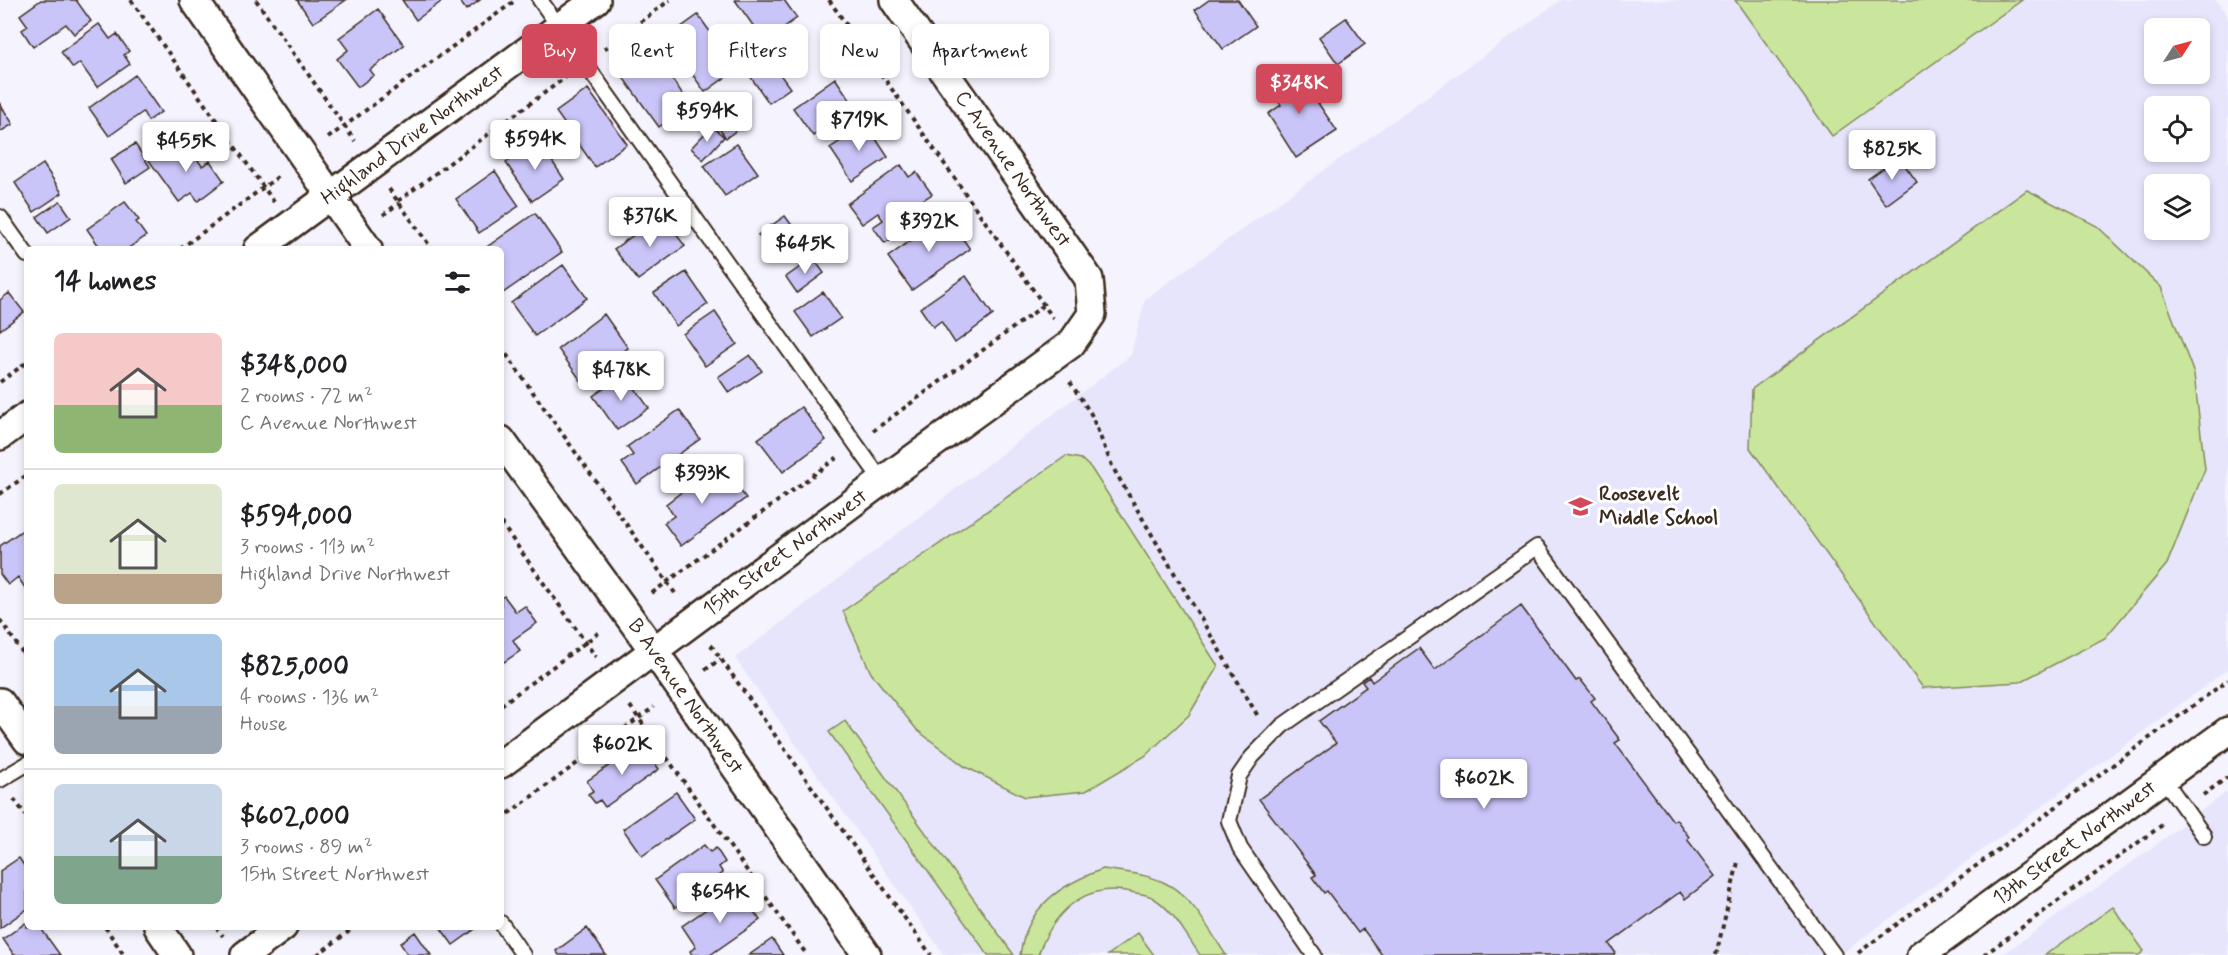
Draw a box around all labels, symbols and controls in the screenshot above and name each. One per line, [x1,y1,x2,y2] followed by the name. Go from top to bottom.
[2144,18,2210,84] north arrow
[2144,18,2210,240] map controls
[522,24,597,78] chip: Buy
[609,24,696,78] chip: Rent
[708,24,808,78] chip: Filters
[820,24,900,78] chip: New
[912,24,1049,78] chip: Apartment
[315,58,510,212] street label: Highland Drive Northwest
[1257,64,1341,115] pin: $348K
[1270,70,1328,97] text: $348K
[948,85,1078,253] street label: C Avenue Northwest
[665,92,749,143] pin: $594K
[2144,96,2210,162] button: locate
[676,98,738,125] text: $594K
[817,101,901,152] pin: $719K
[830,107,888,134] text: $719K
[493,120,577,171] pin: $594K
[144,122,228,173] pin: $455K
[504,126,566,153] text: $594K
[156,128,216,155] text: $455K
[1850,130,1934,181] pin: $825K
[1863,136,1921,163] text: $825K
[2144,174,2210,240] button: layers
[608,197,692,248] pin: $376K
[887,202,971,253] pin: $392K
[623,203,677,230] text: $376K
[900,208,958,235] text: $392K
[763,224,847,275] pin: $645K
[775,230,835,257] text: $645K
[54,265,156,299] text: 14 homes
[441,266,474,299] icon: filters
[240,349,348,383] text: $348,000
[579,351,663,402] pin: $478K
[102,357,174,429] icon: home
[592,357,650,384] text: $478K
[240,383,373,410] text: 2 rooms · 72 m²
[240,410,417,437] text: C Avenue Northwest
[660,454,744,505] pin: $393K
[675,460,730,487] text: $393K
[1599,480,1718,532] place label: Roosevelt Middle School
[697,482,874,623] street label: 15th Street Northwest
[1568,493,1594,519] school or university icon: Roosevelt Middle School
[240,500,352,534] text: $594,000
[102,508,174,580] icon: home
[240,534,375,561] text: 3 rooms · 113 m²
[240,561,450,588] text: Highland Drive Northwest
[621,613,750,780] street label: B Avenue Northwest
[240,650,349,684] text: $825,000
[102,658,174,730] icon: home
[240,684,379,711] text: 4 rooms · 136 m²
[240,711,287,738] text: House
[580,725,664,776] pin: $602K
[592,731,652,758] text: $602K
[1442,759,1526,810] pin: $602K
[1454,765,1514,792] text: $602K
[1987,774,2162,912] street label: 13th Street Northwest
[240,800,350,834] text: $602,000
[102,808,174,880] icon: home
[240,834,373,861] text: 3 rooms · 89 m²
[240,861,429,888] text: 15th Street Northwest
[678,873,762,924] pin: $654K
[691,879,749,906] text: $654K

